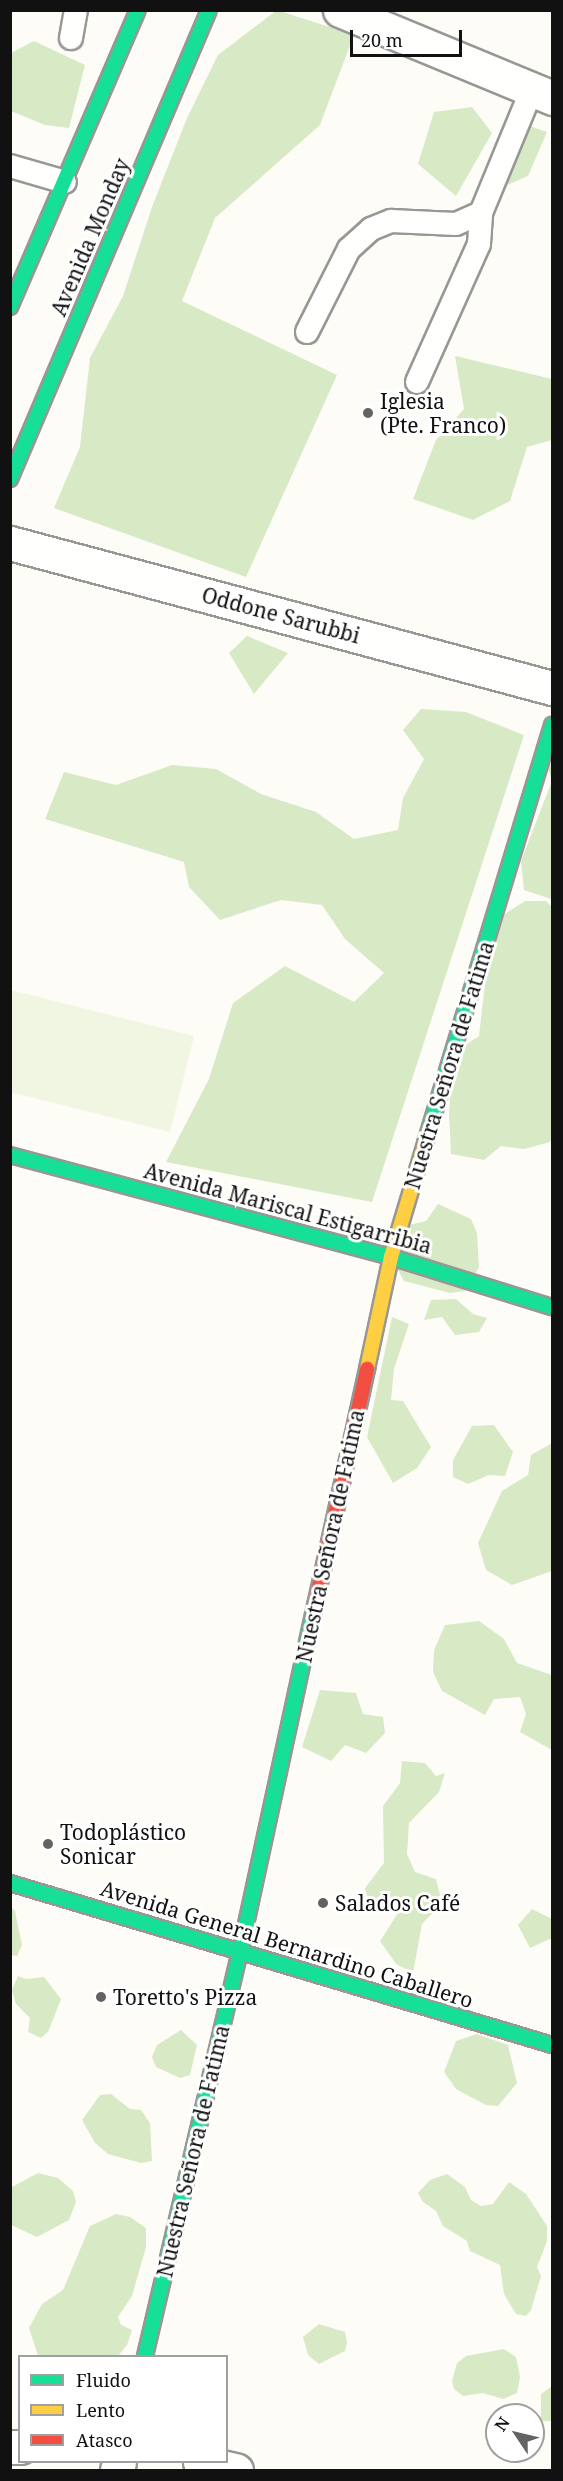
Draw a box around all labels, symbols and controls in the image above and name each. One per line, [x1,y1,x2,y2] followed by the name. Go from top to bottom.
[353,18,466,56] scale bar
[361,28,403,52] text: 20 m
[45,154,135,320] street label: Avenida Monday
[380,388,506,438] place label: Iglesia (Pte. Franco)
[361,406,375,420] marker: Iglesia (Pte. Franco)
[199,582,363,648] street label: Oddone Sarubbi
[399,938,499,1192] street label: Nuestra Señora de Fatima
[141,1157,435,1259] street label: Avenida Mariscal Estigarribia
[291,1407,369,1665] street label: Nuestra Señora de Fatima
[60,1819,186,1869] place label: Todoplástico Sonicar
[41,1837,55,1851] marker: Todoplástico Sonicar
[98,1875,476,2013] street label: Avenida General Bernardino Caballero
[335,1890,460,1916] place label: Salados Café
[316,1896,330,1910] marker: Salados Café
[113,1984,257,2010] place label: Toretto's Pizza
[94,1990,108,2004] marker: Toretto's Pizza
[152,2022,234,2280] street label: Nuestra Señora de Fatima
[18,2355,228,2463] legend
[76,2368,131,2392] text: Fluido
[76,2398,125,2422] text: Lento
[485,2403,545,2463] north arrow
[489,2412,515,2435] text: N
[76,2428,133,2452] text: Atasco

